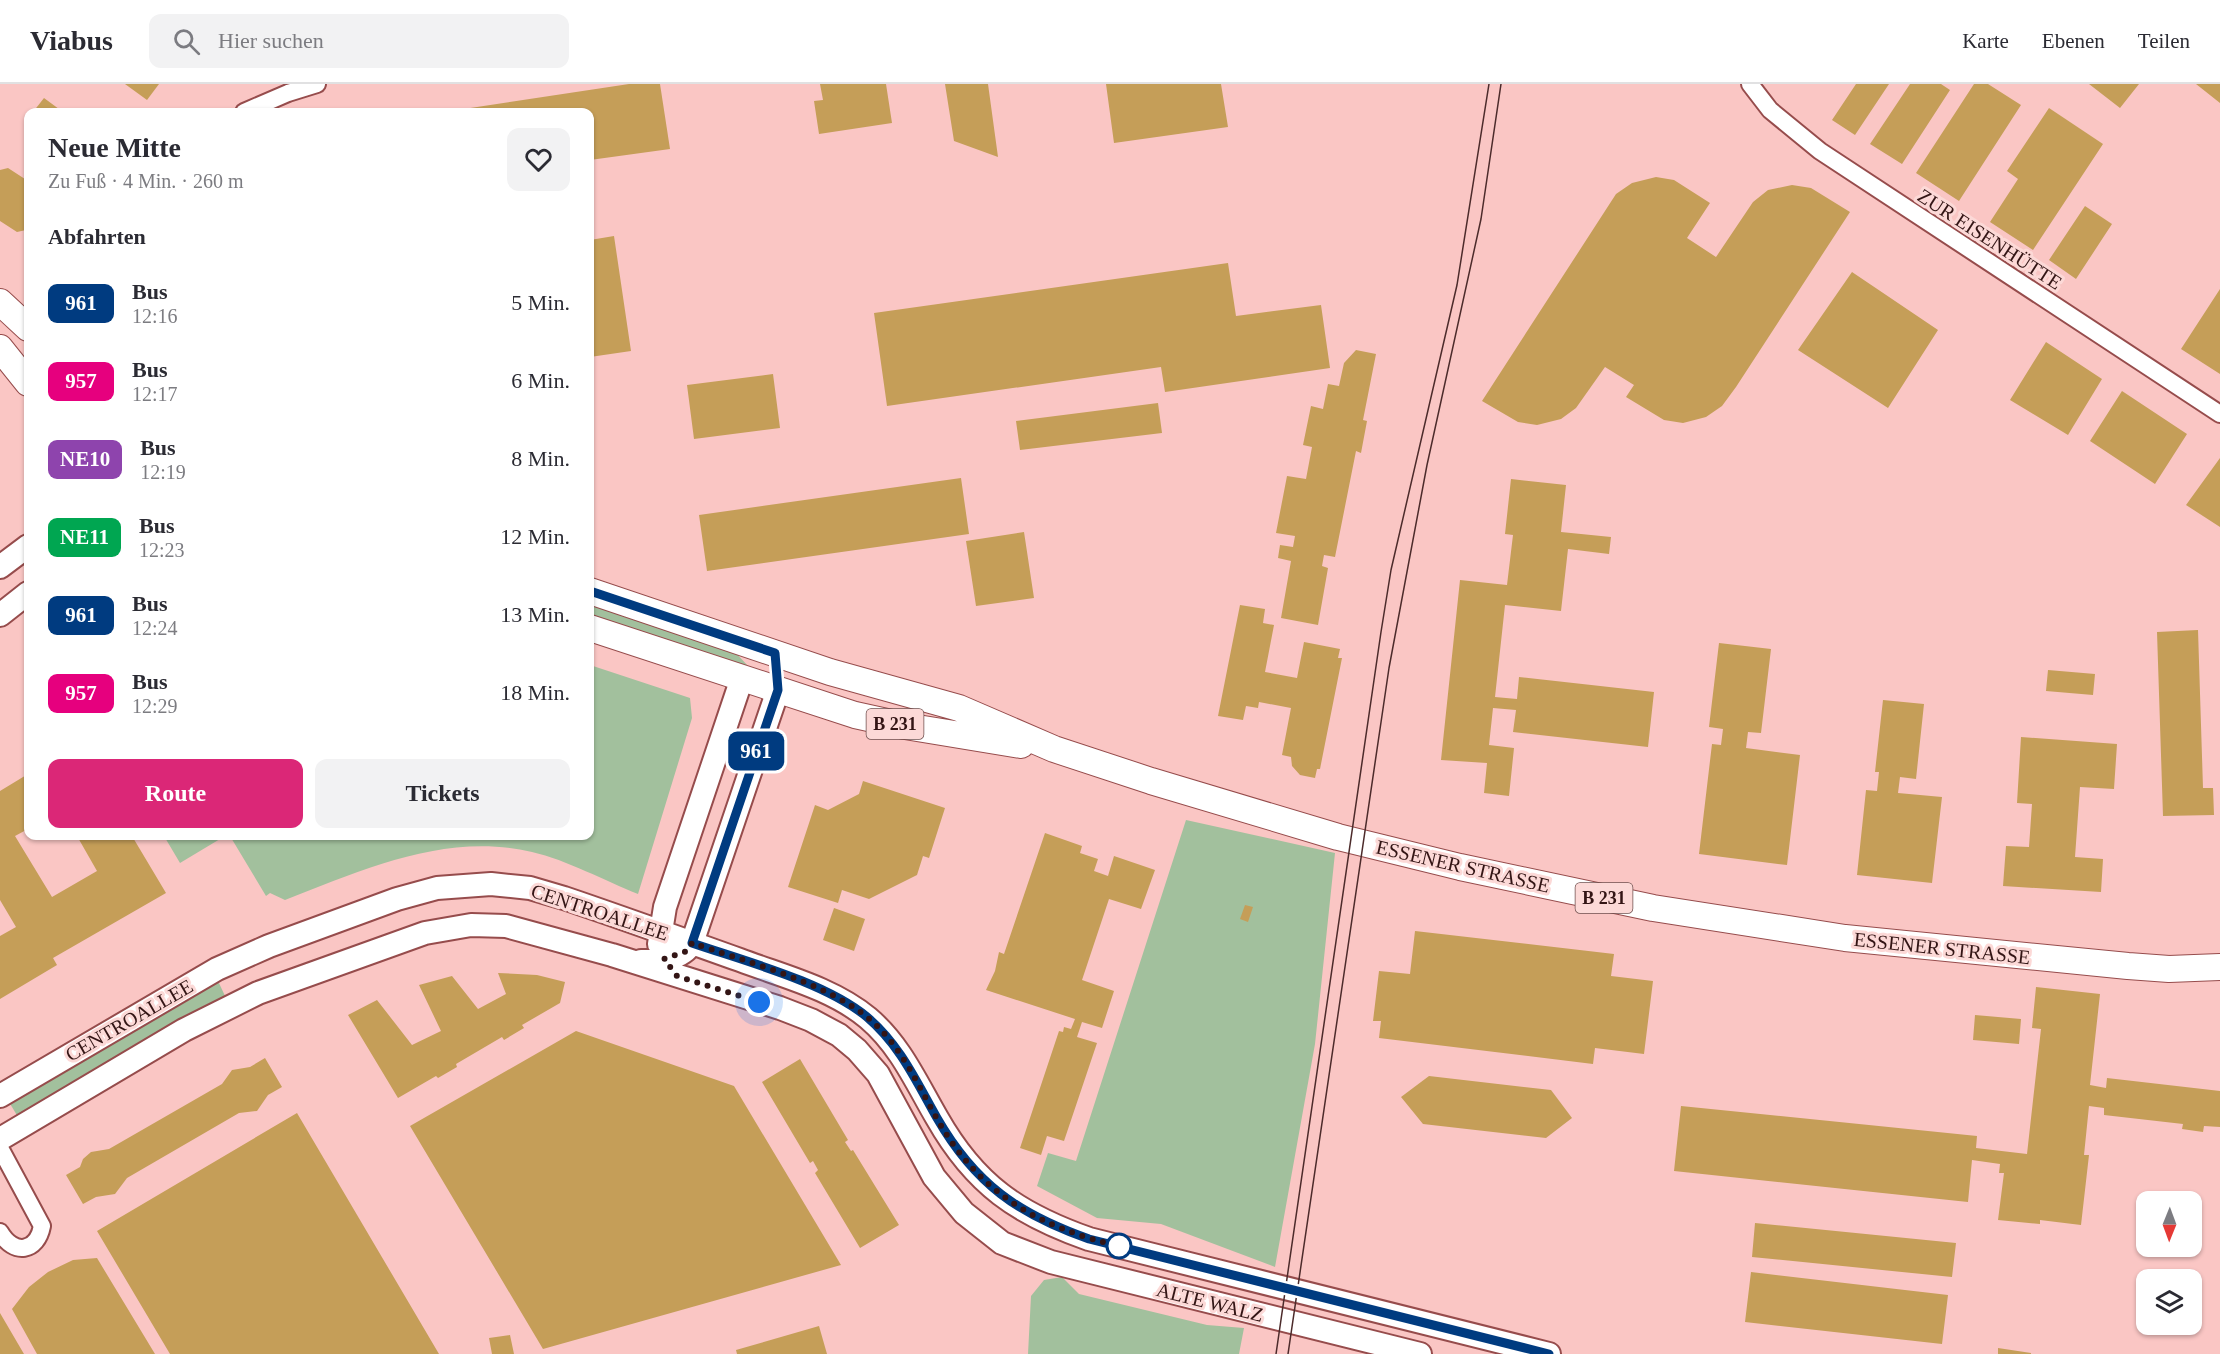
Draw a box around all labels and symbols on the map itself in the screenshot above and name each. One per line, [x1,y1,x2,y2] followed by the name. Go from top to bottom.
[1914,184,2066,294] street label: ZUR EISENHÜTTE
[866,709,924,739] road number: B 231
[722,732,790,770] line badge: 961
[1374,835,1552,897] street label: ESSENER STRASSE
[528,879,672,945] street label: CENTROALLEE
[1576,883,1632,913] road number: B 231
[1853,928,2031,968] street label: ESSENER STRASSE
[61,975,197,1065] street label: CENTROALLEE
[744,987,774,1017] your location
[2136,1191,2202,1257] north arrow
[1106,1233,1132,1259] unlabelled marker
[1154,1278,1266,1326] street label: ALTE WALZ

